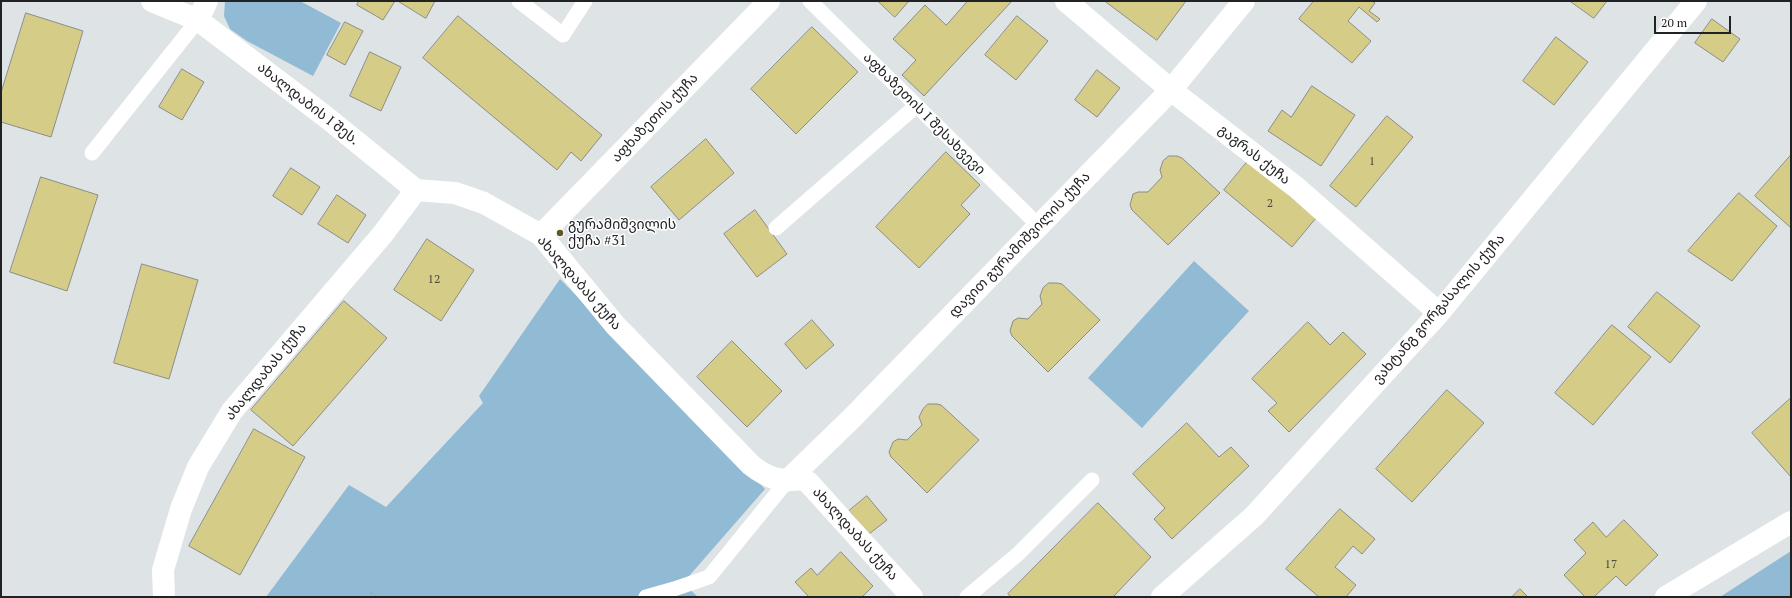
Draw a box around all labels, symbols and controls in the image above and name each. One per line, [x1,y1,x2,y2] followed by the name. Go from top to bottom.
[1656,8,1733,34] scale bar
[1661,15,1687,30] text: 20 m
[859,49,989,179] street label: აფხაზეთის I შესახვევი
[254,59,362,149] street label: ახალდაბის I შეს.
[608,70,702,166] street label: აფხაზეთის ქუჩა
[1215,122,1293,188] street label: გაგრას ქუჩა
[1369,155,1375,169] house number: 1
[946,169,1094,321] street label: დავით გურამიშვილის ქუჩა
[1267,197,1273,211] house number: 2
[568,217,676,250] place label: გურამიშვილის ქუჩა #31
[555,228,565,238] marker: გურამიშვილის ქუჩა #31
[1369,231,1509,387] street label: ვახტანგ გორგასალის ქუჩა
[533,232,625,334] street label: ახალდაბას ქუჩა
[428,273,440,287] house number: 12
[222,320,310,424] street label: ახალდაბას ქუჩა
[809,484,901,584] street label: ახალდაბას ქუჩა
[1605,558,1617,572] house number: 17

